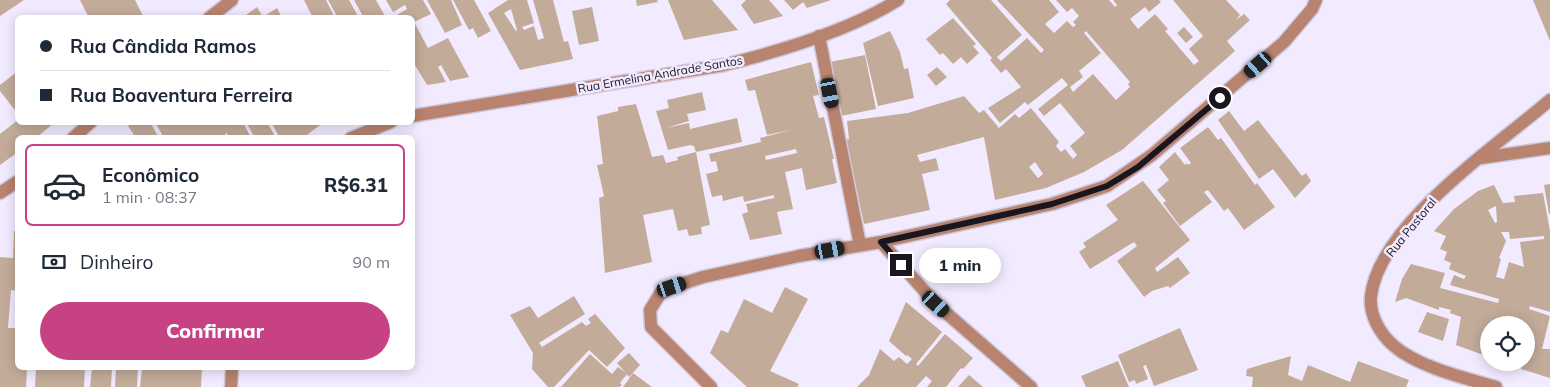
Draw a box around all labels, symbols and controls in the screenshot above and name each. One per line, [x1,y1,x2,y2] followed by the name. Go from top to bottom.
[70,34,256,58] text: Rua Cândida Ramos
[1241,49,1274,81] car
[576,52,744,96] street label: Rua Ermelina Andrade Santos
[819,77,840,109] car
[70,83,293,107] text: Rua Boaventura Ferreira
[1209,87,1231,109] route start
[42,163,87,208] icon: car
[102,163,199,187] text: Econômico
[324,173,388,197] text: R$6.31
[102,187,197,207] text: 1 min · 08:37
[1383,194,1439,260] street label: Rua Pastoral
[813,240,846,260] car
[40,248,68,276] icon: cash
[918,248,1001,282] callout: 1 min
[80,250,153,274] text: Dinheiro
[353,252,390,272] text: 90 m
[890,254,912,276] route end
[939,255,981,275] text: 1 min
[655,275,688,299] car
[919,288,952,320] car
[40,302,390,360] button: Confirmar
[1480,316,1535,371] map controls
[1480,316,1535,371] button: locate

